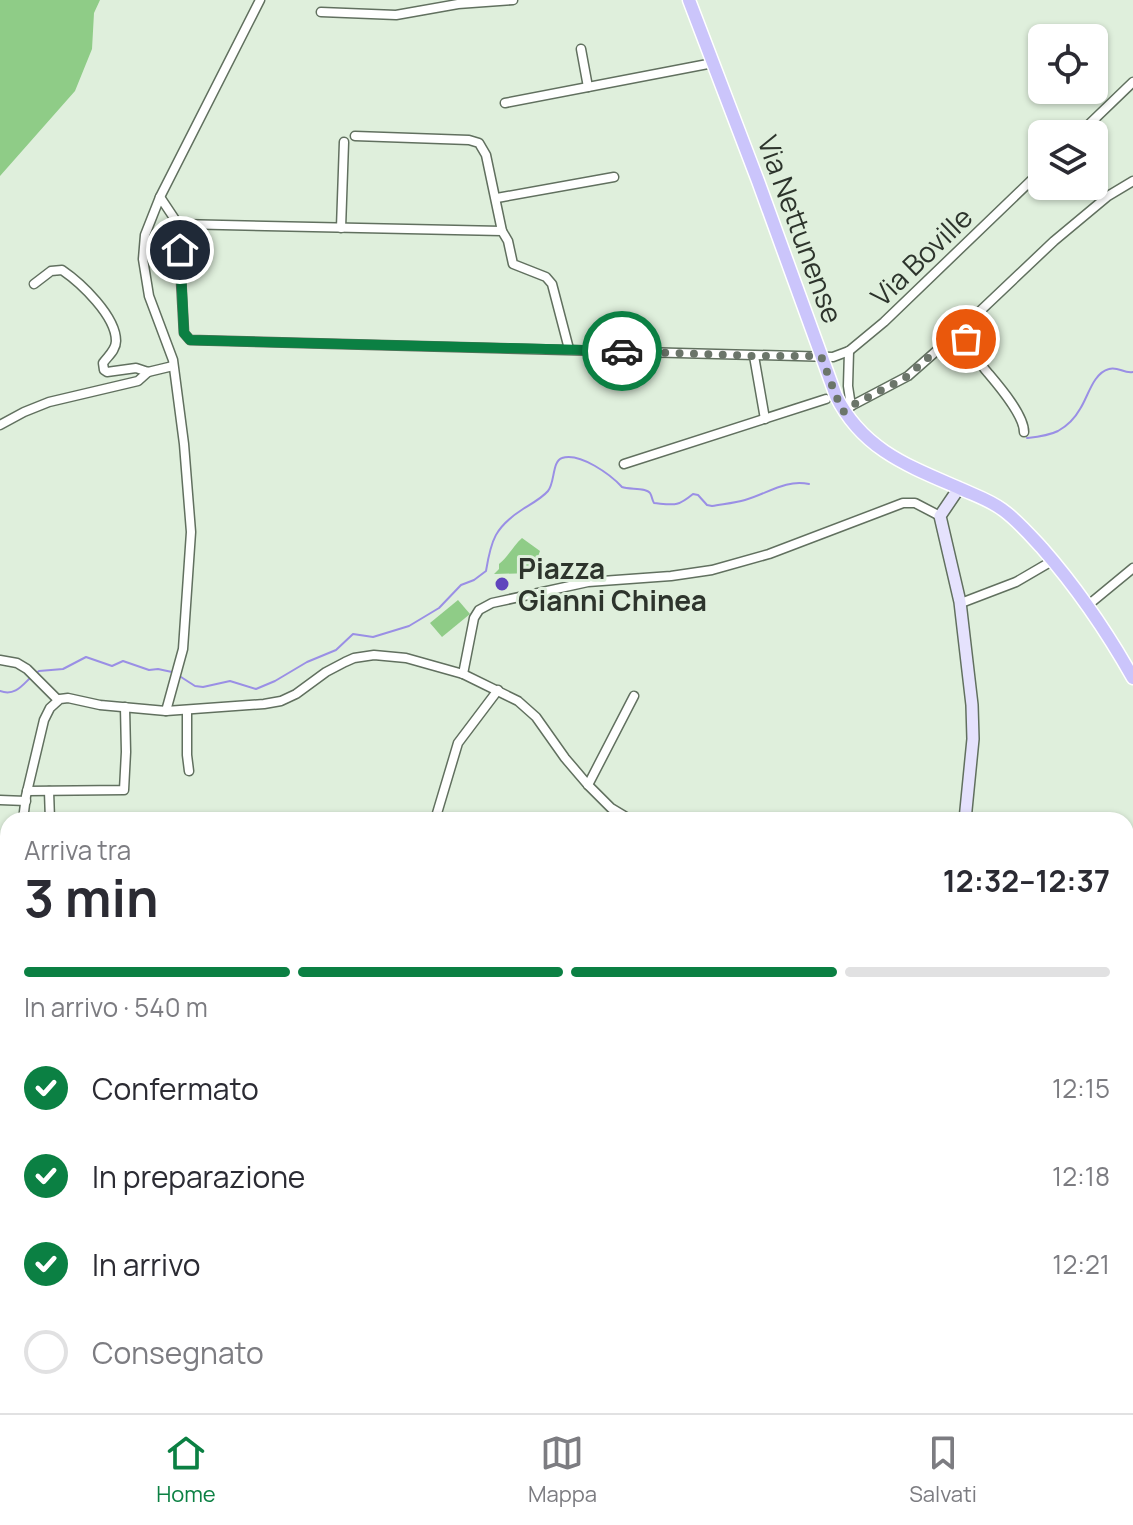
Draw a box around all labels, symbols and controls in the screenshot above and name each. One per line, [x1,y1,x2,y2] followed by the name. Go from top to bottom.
[1028,24,1108,200] map controls
[1028,24,1108,104] button: locate
[1028,120,1108,200] button: layers
[749,130,853,328] street label: Via Nettunense
[862,198,980,314] street label: Via Boville
[146,216,214,284] pin
[158,228,202,272] icon: home
[932,305,1000,373] pin
[582,311,662,391] courier
[944,317,988,361] icon: bag
[600,329,644,373] icon: car
[518,549,707,619] place label: Piazza Gianni Chinea
[493,575,511,593] marker: Piazza Gianni Chinea
[24,832,131,868] text: Arriva tra
[943,860,1110,901] text: 12:32–12:37
[24,862,159,933] text: 3 min
[24,989,208,1025] text: In arrivo · 540 m
[24,1066,68,1110] icon: check
[92,1068,259,1109] text: Confermato
[1052,1070,1110,1106] text: 12:15
[24,1154,68,1198] icon: check
[92,1156,305,1197] text: In preparazione
[1052,1158,1110,1194] text: 12:18
[24,1242,68,1286] icon: check
[92,1244,201,1285] text: In arrivo
[1052,1246,1110,1282] text: 12:21
[92,1332,264,1373] text: Consegnato
[156,1431,216,1509] tab: Home
[528,1431,597,1509] tab: Mappa
[909,1431,977,1509] tab: Salvati

